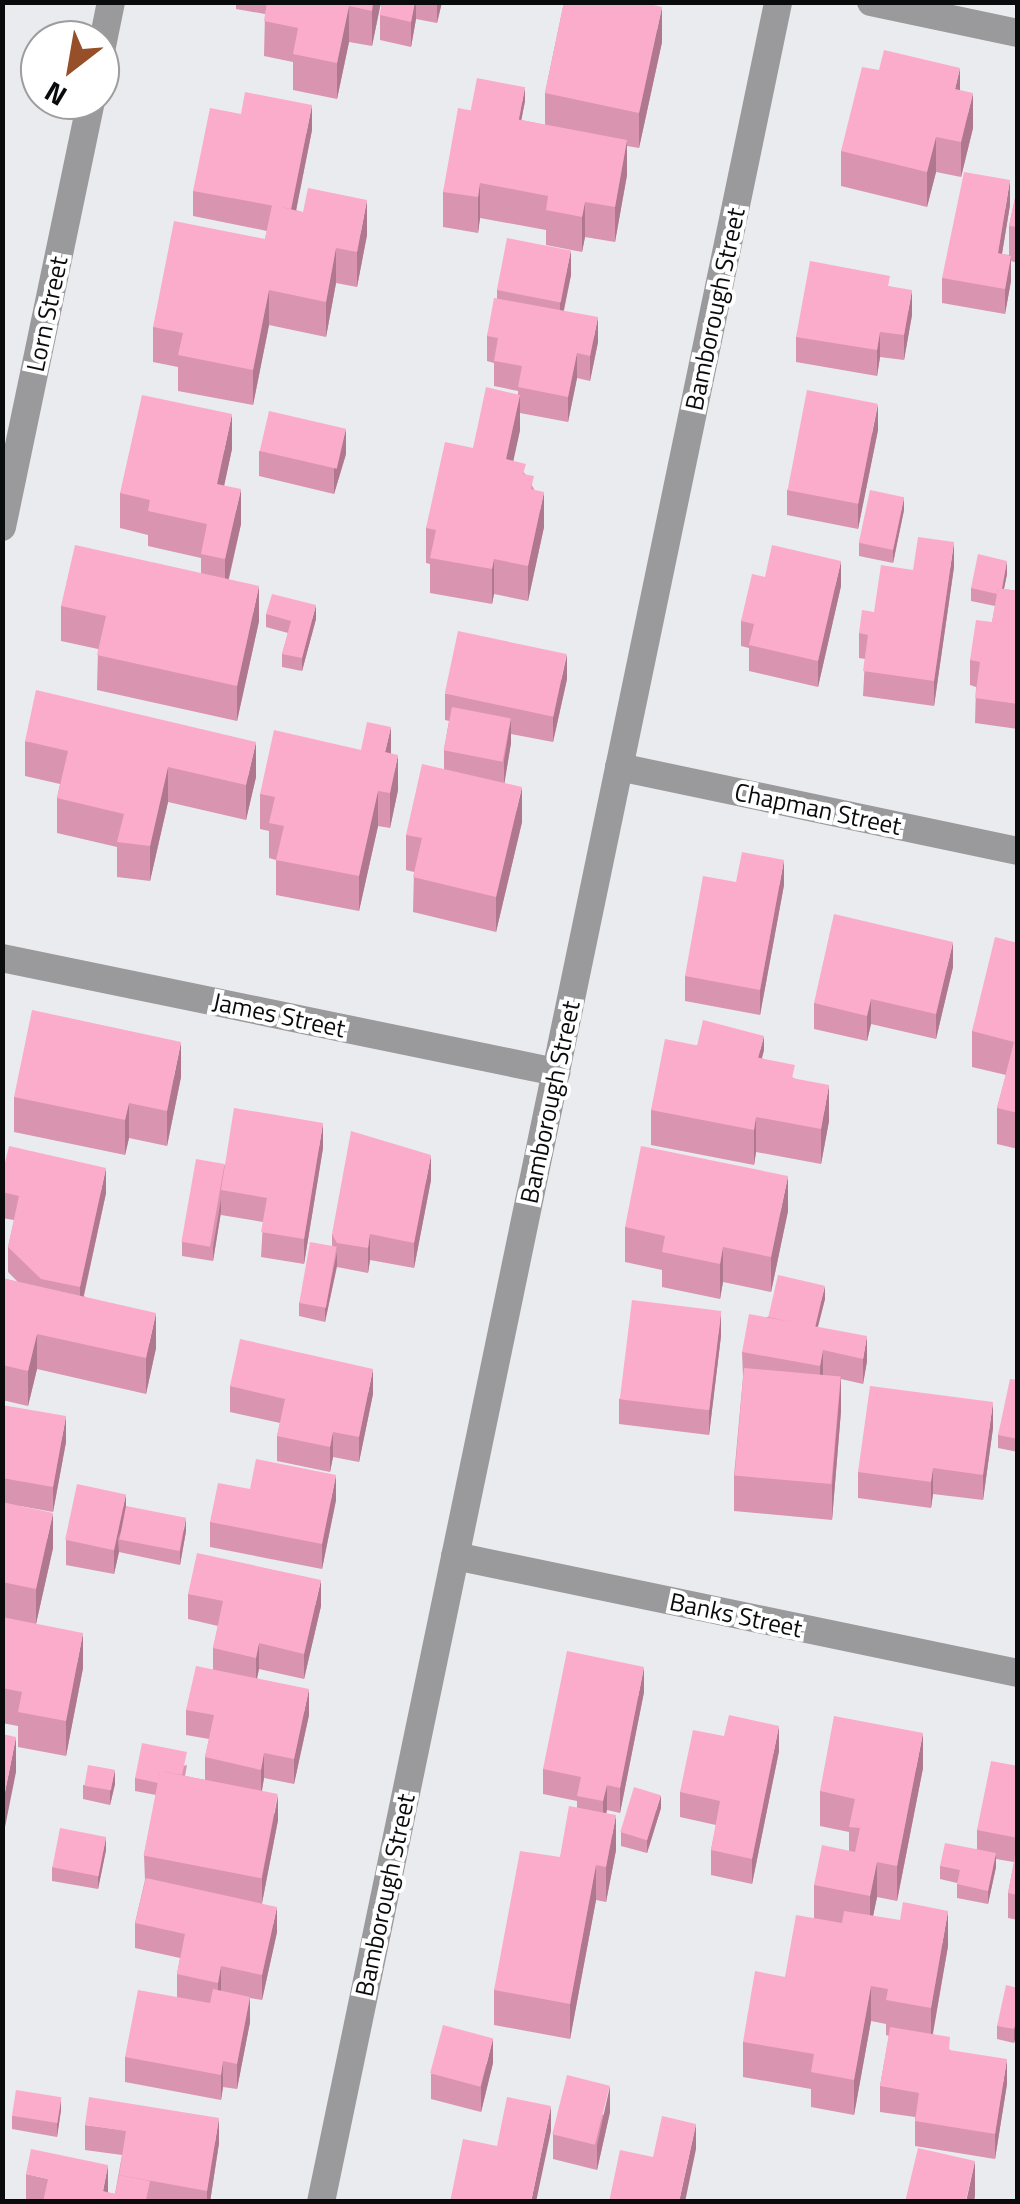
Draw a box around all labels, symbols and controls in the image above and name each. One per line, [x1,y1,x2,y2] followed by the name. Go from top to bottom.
[20,20,120,120] north arrow
[36,71,75,118] text: N
[679,205,751,413] street label: Bamborough Street
[20,254,74,374] street label: Lorn Street
[732,777,904,841] street label: Chapman Street
[210,986,348,1044] street label: James Street
[514,998,586,1206] street label: Bamborough Street
[667,1586,805,1644] street label: Banks Street
[349,1791,421,1999] street label: Bamborough Street

